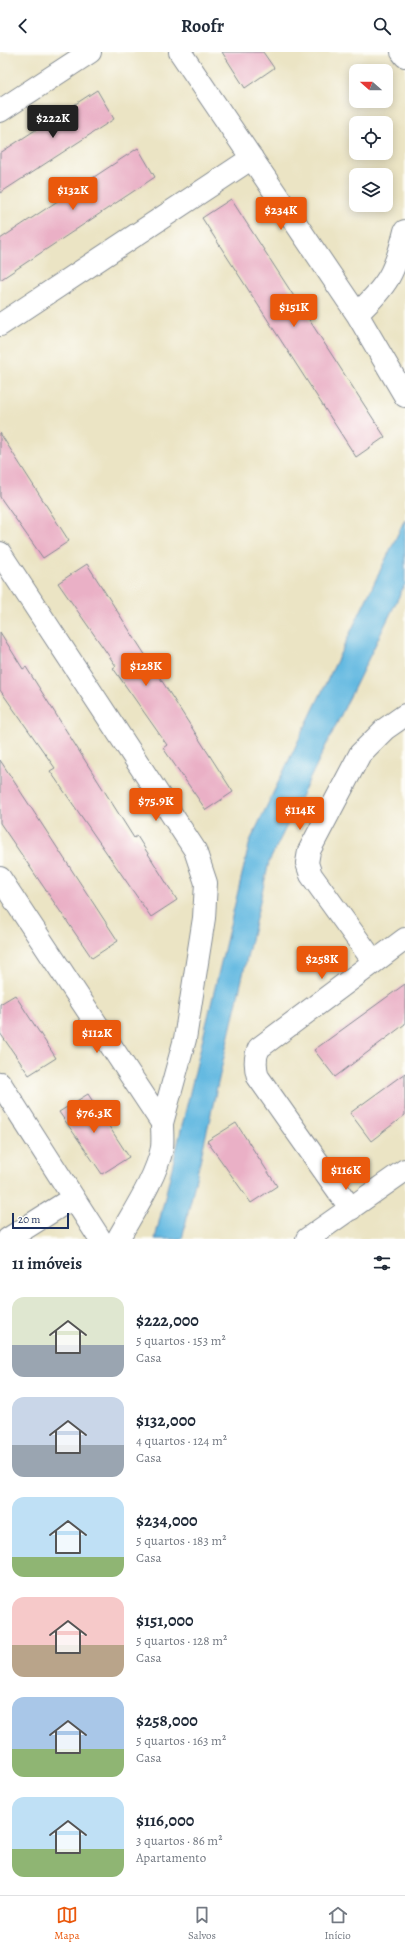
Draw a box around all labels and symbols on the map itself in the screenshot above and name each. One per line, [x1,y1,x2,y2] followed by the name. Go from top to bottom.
[349,64,393,108] north arrow
[25,105,81,139] pin: $222K
[45,177,101,211] pin: $132K
[253,197,309,231] pin: $234K
[266,294,322,328] pin: $151K
[118,653,174,687] pin: $128K
[123,788,189,822] pin: $75.9K
[272,797,328,831] pin: $114K
[294,946,350,980] pin: $258K
[69,1020,125,1054] pin: $112K
[61,1100,127,1134] pin: $76.3K
[318,1157,374,1191] pin: $116K
[12,1211,69,1230] scale bar

